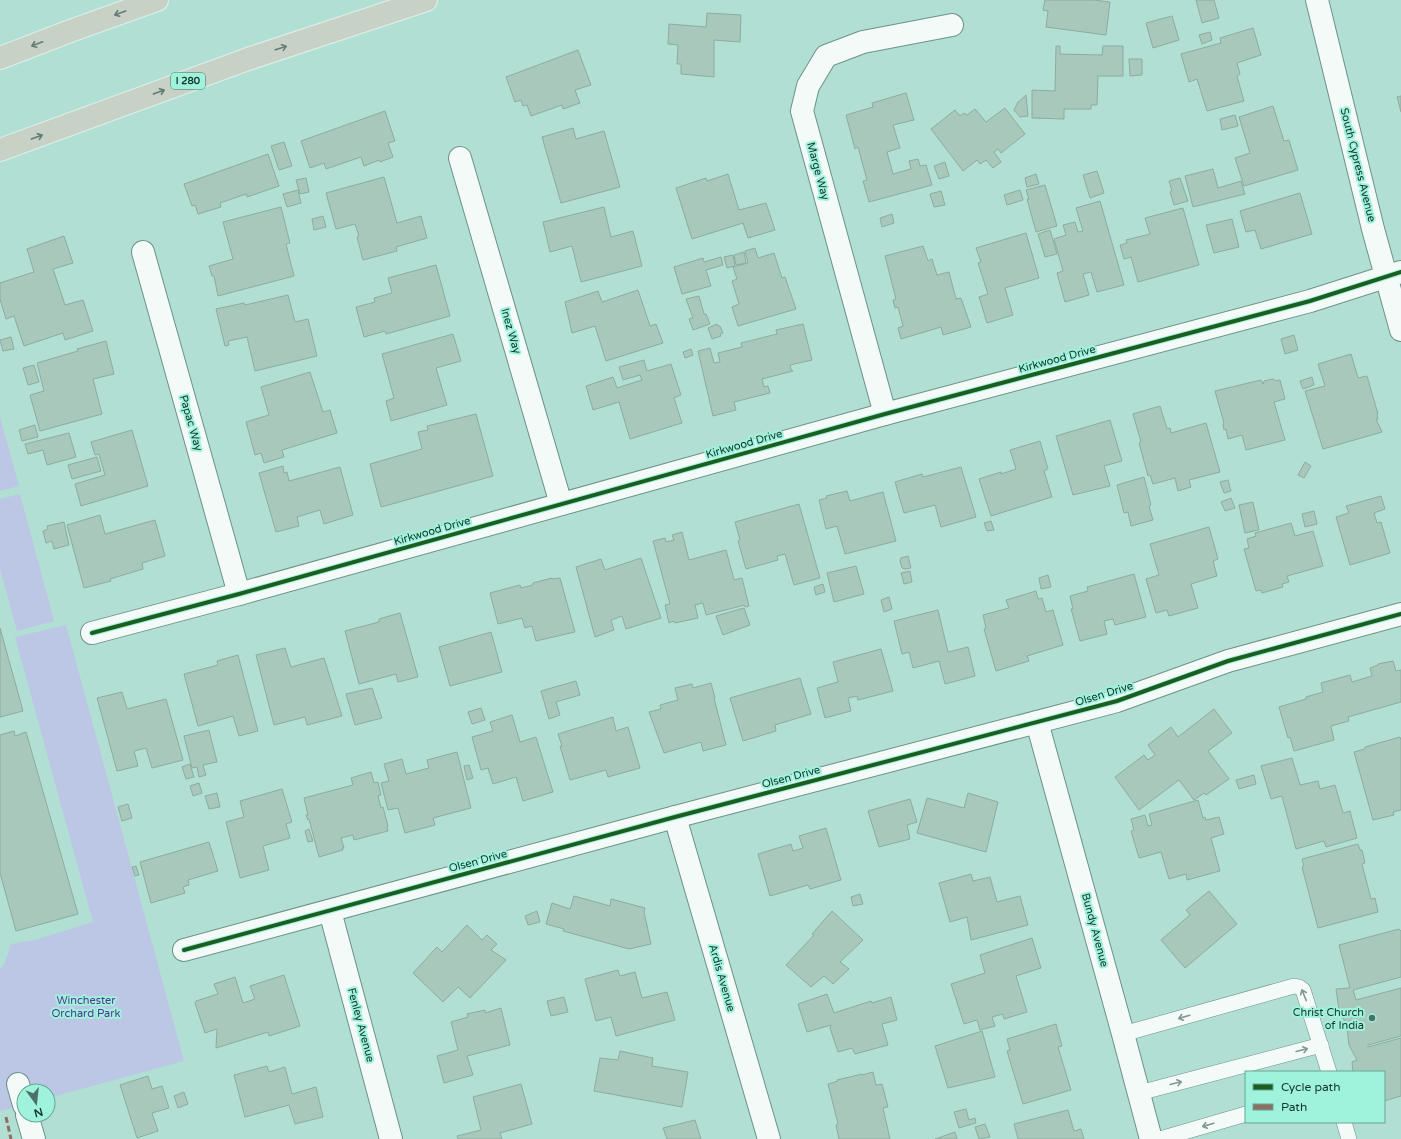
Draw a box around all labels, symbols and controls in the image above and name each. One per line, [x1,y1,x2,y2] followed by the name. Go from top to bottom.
[115,10,127,18] one-way arrow
[31,41,43,49] one-way arrow
[275,44,288,51] one-way arrow
[171,73,205,89] road number: I 280
[152,88,165,95] one-way arrow
[1338,107,1378,223] street label: South Cypress Avenue
[30,132,42,140] one-way arrow
[804,141,832,202] street label: Marge Way
[498,307,524,355] street label: Inez Way
[1017,342,1097,376] street label: Kirkwood Drive
[177,393,205,453] street label: Papac Way
[704,427,784,461] street label: Kirkwood Drive
[392,514,472,548] street label: Kirkwood Drive
[1074,679,1134,709] street label: Olsen Drive
[760,763,822,791] street label: Olsen Drive
[447,847,509,875] street label: Olsen Drive
[1079,892,1111,968] street label: Bundy Avenue
[706,943,738,1013] street label: Ardis Avenue
[345,987,377,1063] street label: Fenley Avenue
[1300,989,1308,1001] one-way arrow
[52,994,120,1020] park label: Winchester Orchard Park
[1293,1006,1364,1032] place label: Christ Church of India
[1367,1013,1377,1023] marker: Christ Church of India
[1178,1014,1191,1021] one-way arrow
[1296,1046,1309,1054] one-way arrow
[1245,1071,1385,1123] legend
[1170,1078,1183,1086] one-way arrow
[1281,1080,1340,1094] text: Cycle path
[16,1083,56,1123] north arrow
[1281,1100,1307,1114] text: Path
[33,1105,44,1120] text: N
[1202,1122,1215,1129] one-way arrow

